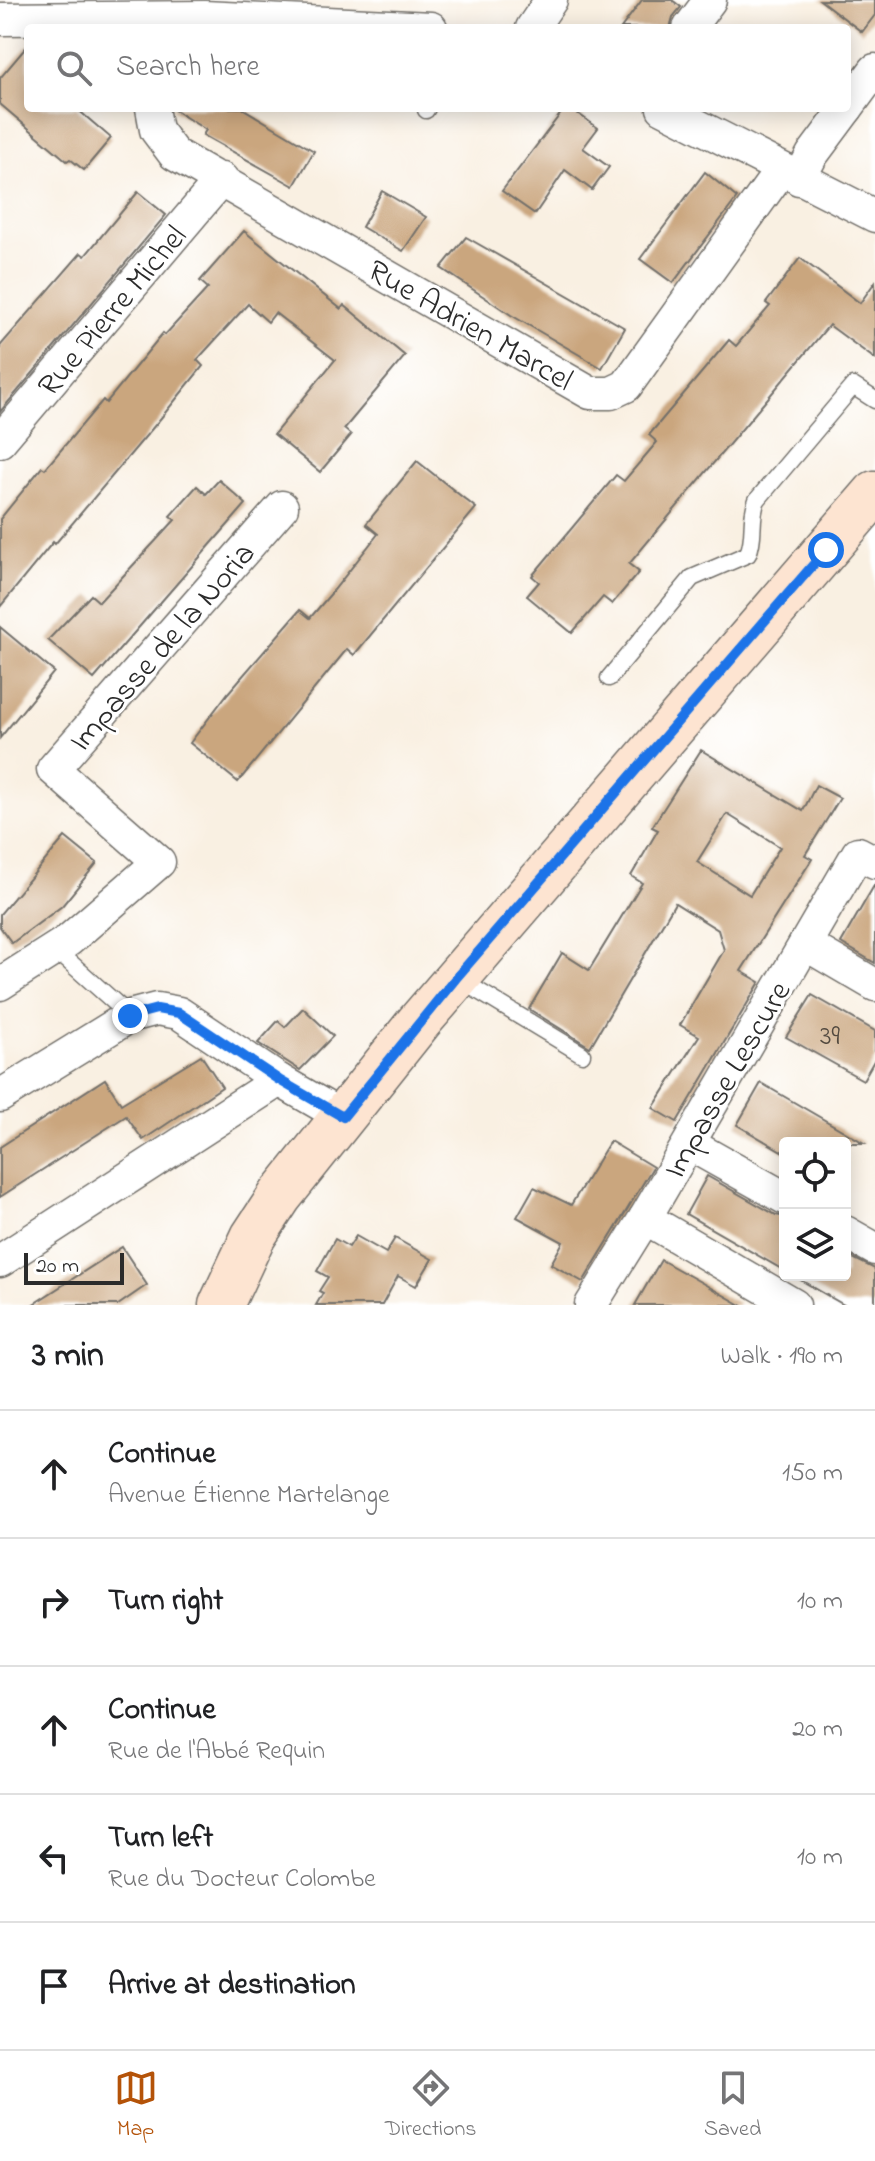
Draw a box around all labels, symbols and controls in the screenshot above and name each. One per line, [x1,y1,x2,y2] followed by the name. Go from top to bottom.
[24,24,851,112] search box
[52,46,96,90] icon: search
[116,46,260,90] text: Search here
[28,216,200,408] street label: Rue Pierre Michel
[358,249,581,405] street label: Rue Adrien Marcel
[808,532,844,568] route start
[59,533,268,763] street label: Impasse de la Noria
[653,973,805,1188] street label: Impasse Lescure
[112,998,148,1034] route end
[820,1017,841,1058] house number: 39
[779,1137,851,1281] map controls
[779,1137,851,1209] button: locate
[779,1209,851,1281] button: layers
[24,1249,124,1285] scale bar
[36,1251,79,1283] text: 20 m
[32,1332,104,1382] text: 3 min
[721,1338,843,1376] text: Walk · 190 m
[108,1433,216,1477] text: Continue
[32,1452,76,1496] icon: ahead
[782,1455,843,1493] text: 150 m
[108,1477,390,1515] text: Avenue Étienne Martelange
[32,1580,76,1624] icon: right
[108,1580,223,1624] text: Turn right
[797,1583,843,1621] text: 10 m
[108,1689,216,1733] text: Continue
[32,1708,76,1752] icon: ahead
[792,1711,843,1749] text: 20 m
[108,1733,325,1771] text: Rue de l'Abbé Requin
[108,1817,213,1861] text: Turn left
[32,1836,76,1880] icon: left
[797,1839,843,1877] text: 10 m
[108,1861,376,1899] text: Rue du Docteur Colombe
[32,1964,76,2008] icon: arrive
[108,1964,356,2008] text: Arrive at destination
[114,2066,158,2146] tab: Map
[385,2066,477,2146] tab: Directions
[704,2066,761,2146] tab: Saved

